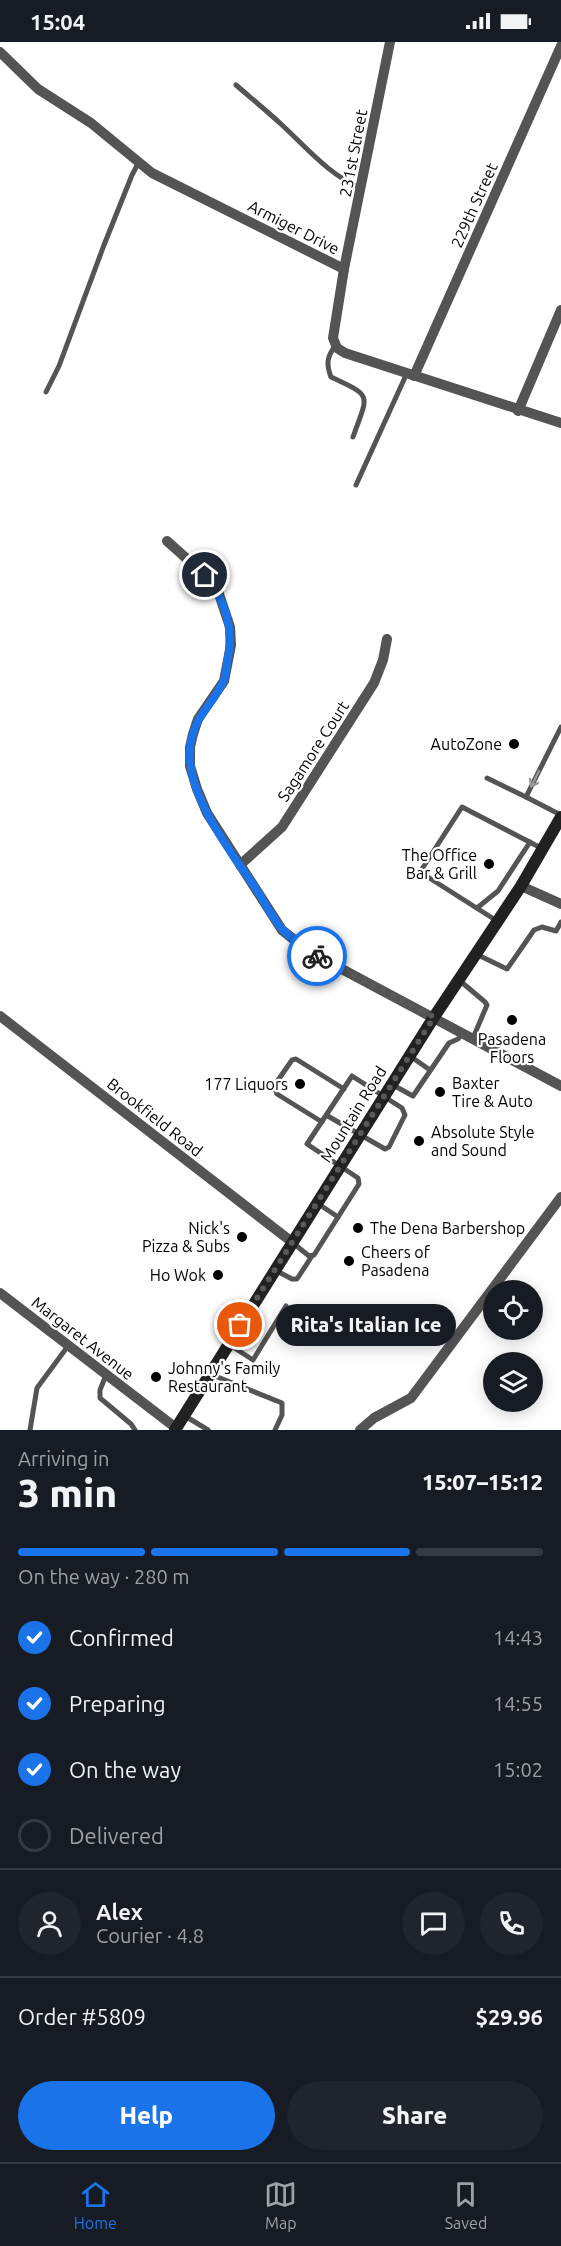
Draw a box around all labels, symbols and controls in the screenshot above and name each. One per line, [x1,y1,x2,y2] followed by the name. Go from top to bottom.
[30,9,85,34] text: 15:04
[336,107,370,198] street label: 231st Street
[447,159,501,250] street label: 229th Street
[245,196,343,258] street label: Armiger Drive
[179,549,230,600] pin
[188,558,221,591] icon: home
[274,697,353,805] street label: Sagamore Court
[431,735,502,753] place label: AutoZone
[507,737,521,751] marker: AutoZone
[529,770,540,788] one-way arrow
[402,846,477,882] place label: The Office Bar & Grill
[482,857,496,871] marker: The Office Bar & Grill
[287,926,347,986] courier
[301,940,334,973] icon: bike
[505,1013,519,1027] marker: Pasadena Floors
[478,1030,546,1066] place label: Pasadena Floors
[316,1063,390,1165] street label: Mountain Road
[104,1074,206,1160] street label: Brookfield Road
[452,1074,533,1110] place label: Baxter Tire & Auto
[204,1075,288,1093] place label: 177 Liquors
[293,1077,307,1091] marker: 177 Liquors
[433,1085,447,1099] marker: Baxter Tire & Auto
[431,1123,535,1159] place label: Absolute Style and Sound
[412,1134,426,1148] marker: Absolute Style and Sound
[142,1219,230,1255] place label: Nick's Pizza & Subs
[370,1219,525,1237] place label: The Dena Barbershop
[351,1221,365,1235] marker: The Dena Barbershop
[235,1230,249,1244] marker: Nick's Pizza & Subs
[361,1243,431,1279] place label: Cheers of Pasadena
[342,1254,356,1268] marker: Cheers of Pasadena
[150,1266,206,1284] place label: Ho Wok
[211,1268,225,1282] marker: Ho Wok
[483,1280,543,1412] map controls
[483,1280,543,1340] button: locate
[28,1293,138,1383] street label: Margaret Avenue
[214,1299,265,1350] pin
[276,1304,456,1346] callout: Rita's Italian Ice
[223,1308,256,1341] icon: bag
[291,1313,441,1336] text: Rita's Italian Ice
[483,1352,543,1412] button: layers
[168,1359,281,1395] place label: Johnny's Family Restaurant
[149,1370,163,1384] marker: Johnny's Family Restaurant
[18,1447,109,1470] text: Arriving in
[422,1469,543,1494] text: 15:07–15:12
[18,1471,117,1514] text: 3 min
[18,1565,190,1588] text: On the way · 280 m
[18,1621,51,1654] icon: check
[69,1625,174,1650] text: Confirmed
[493,1626,543,1649] text: 14:43
[18,1687,51,1720] icon: check
[69,1691,166,1716] text: Preparing
[493,1692,543,1715] text: 14:55
[18,1753,51,1786] icon: check
[69,1757,181,1782] text: On the way
[493,1758,543,1781] text: 15:02
[69,1823,164,1848] text: Delivered
[18,1892,81,1955] button: person
[402,1892,465,1955] button: chat
[480,1892,543,1955] button: phone
[96,1899,143,1924] text: Alex
[96,1924,204,1947] text: Courier · 4.8
[18,2004,146,2029] text: Order #5809
[476,2004,543,2029] text: $29.96
[18,2081,275,2150] button: Help
[287,2081,543,2150] button: Share
[74,2178,117,2232] tab: Home
[264,2178,297,2232] tab: Map
[445,2178,487,2232] tab: Saved

